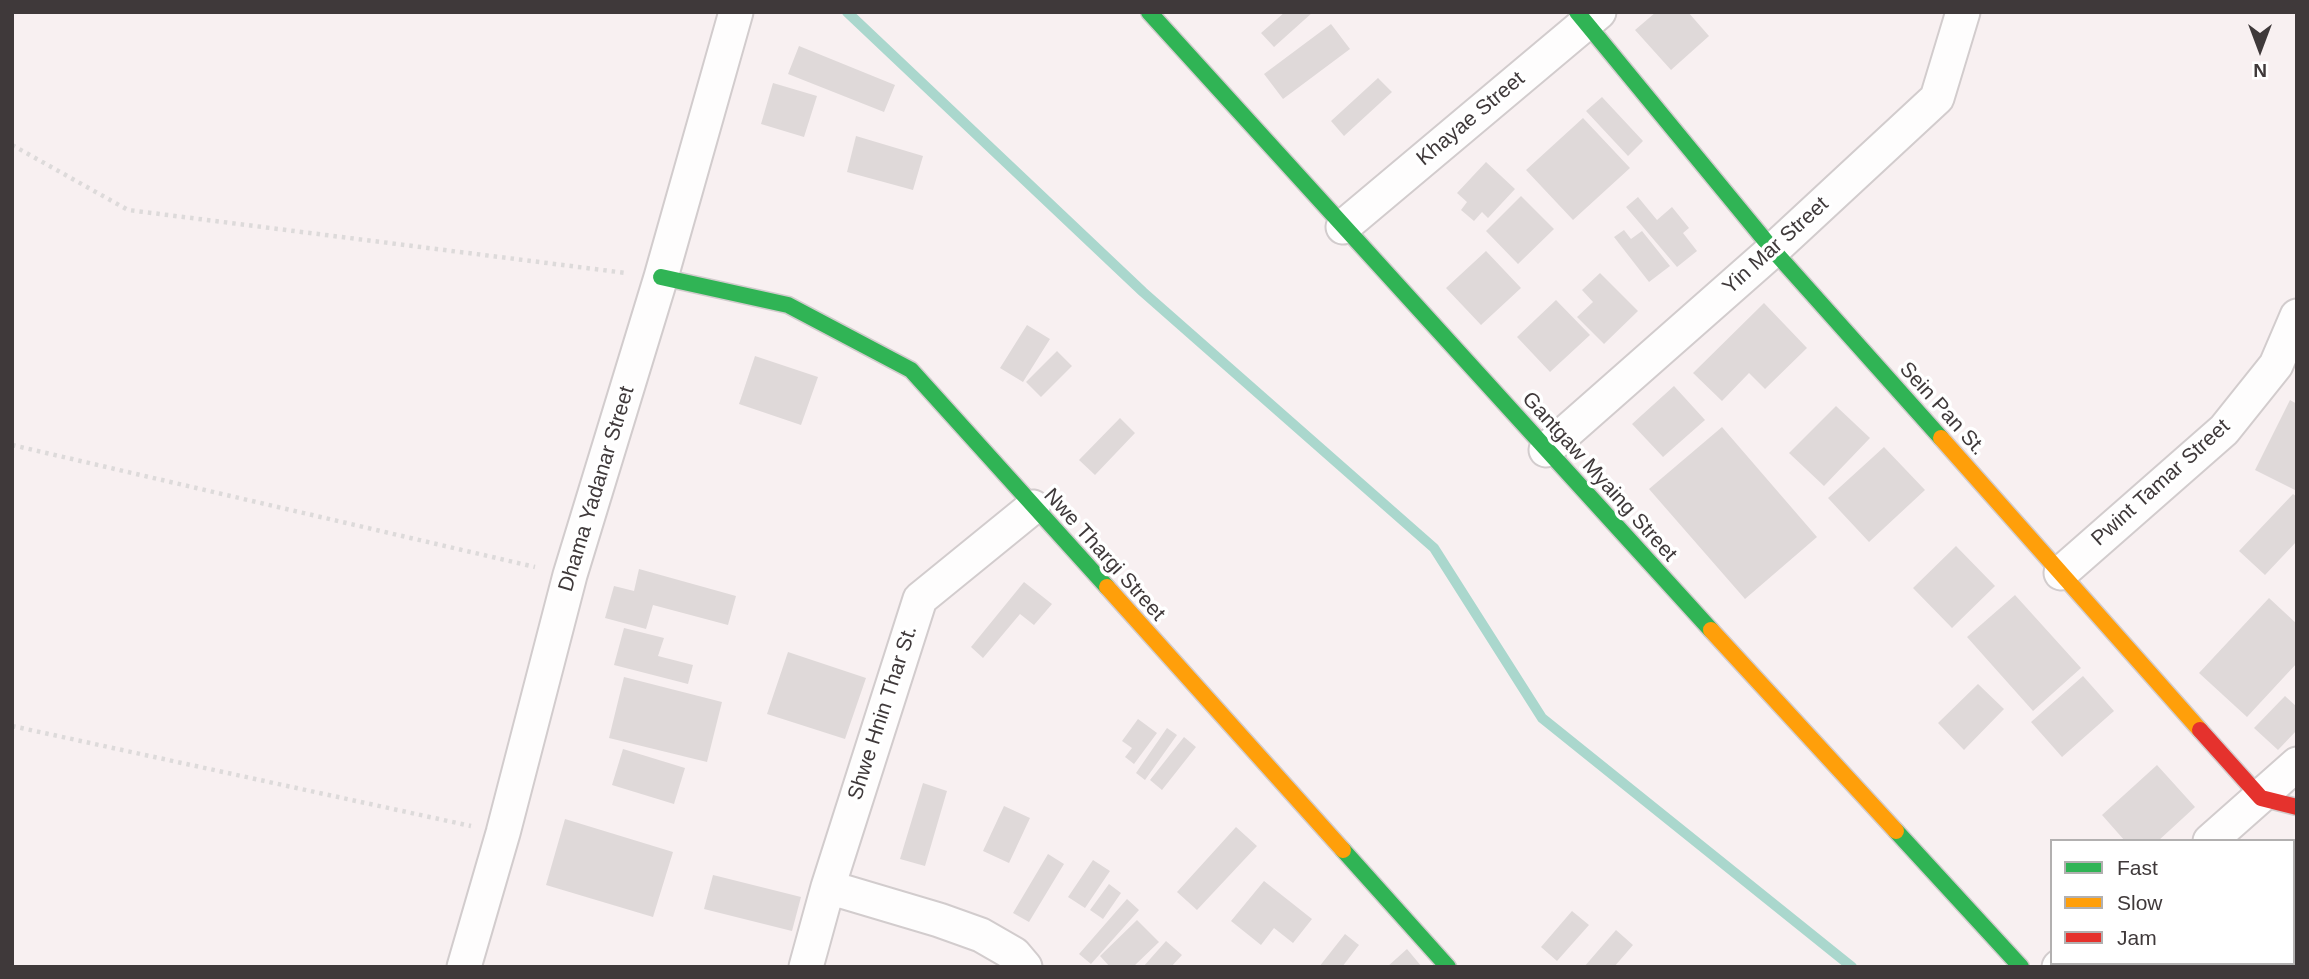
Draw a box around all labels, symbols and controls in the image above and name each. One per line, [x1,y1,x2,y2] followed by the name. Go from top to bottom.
[2225,14,2295,84] north arrow
[2253,60,2267,81] text: N
[1412,67,1530,171] street label: Khayae Street
[1718,192,1834,300] street label: Yin Mar Street
[1894,357,1990,461] street label: Sein Pan St.
[554,383,640,595] street label: Dhama Yadanar Street
[1516,387,1682,567] street label: Gantgaw Myaing Street
[2087,414,2235,552] street label: Pwint Tamar Street
[1038,484,1170,626] street label: Nwe Thargi Street
[843,623,923,803] street label: Shwe Hnin Thar St.
[2050,839,2295,965] legend
[2117,856,2158,879] text: Fast
[2117,891,2163,914] text: Slow
[2117,926,2157,949] text: Jam

